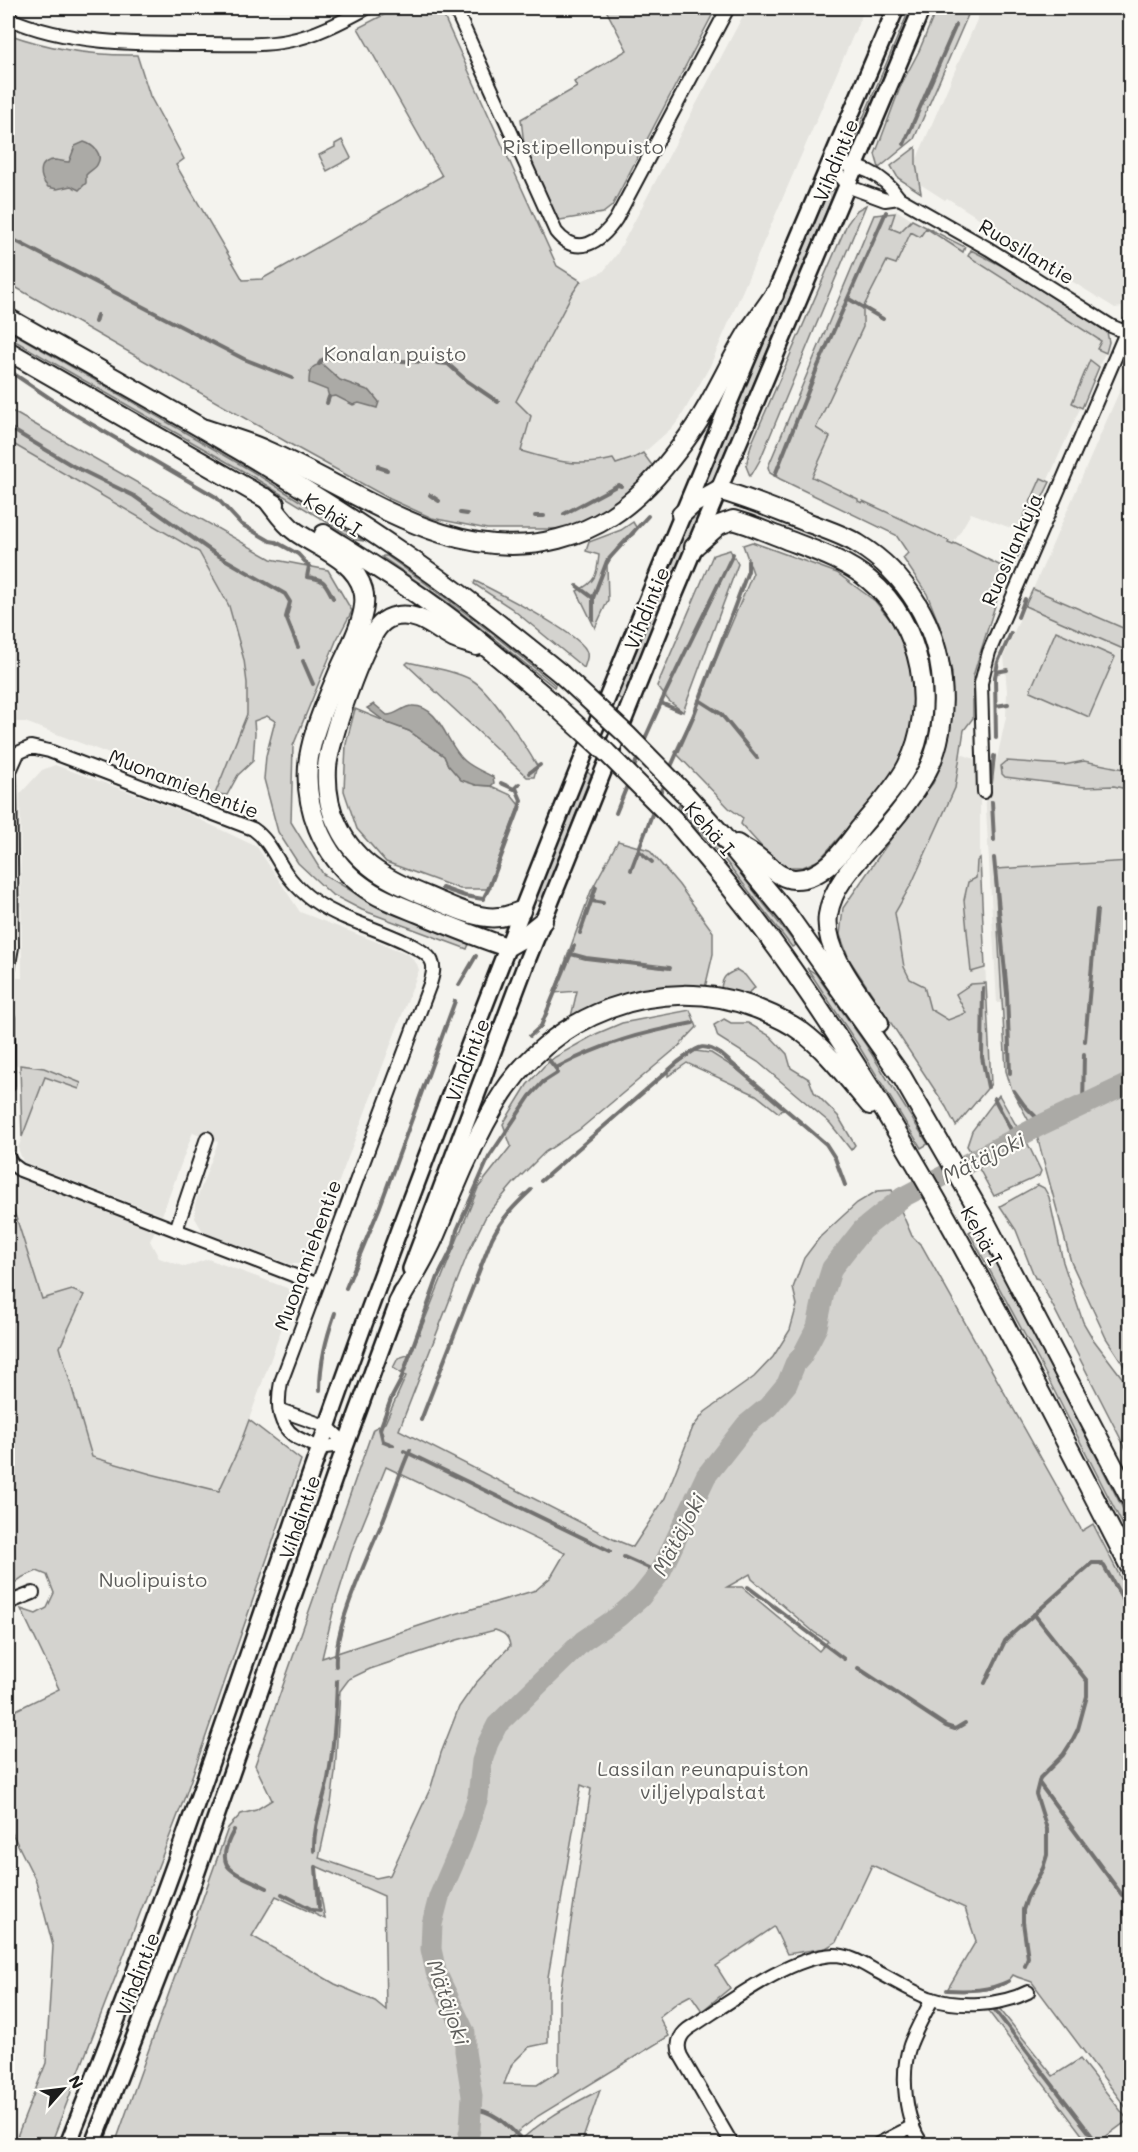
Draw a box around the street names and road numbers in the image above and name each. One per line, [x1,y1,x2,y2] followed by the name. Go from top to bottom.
[807,115,863,205] street label: Vihdintie
[974,212,1080,290] street label: Ruosilantie
[299,486,367,542] street label: Kehä I
[975,489,1047,609] street label: Ruosilankuja
[618,563,674,653] street label: Vihdintie
[105,742,263,824] street label: Muonamiehentie
[679,796,741,861] street label: Kehä I
[439,1015,495,1105] street label: Vihdintie
[268,1176,346,1334] street label: Muonamiehentie
[955,1201,1009,1269] street label: Kehä I
[272,1471,326,1563] street label: Vihdintie
[109,1929,165,2019] street label: Vihdintie

